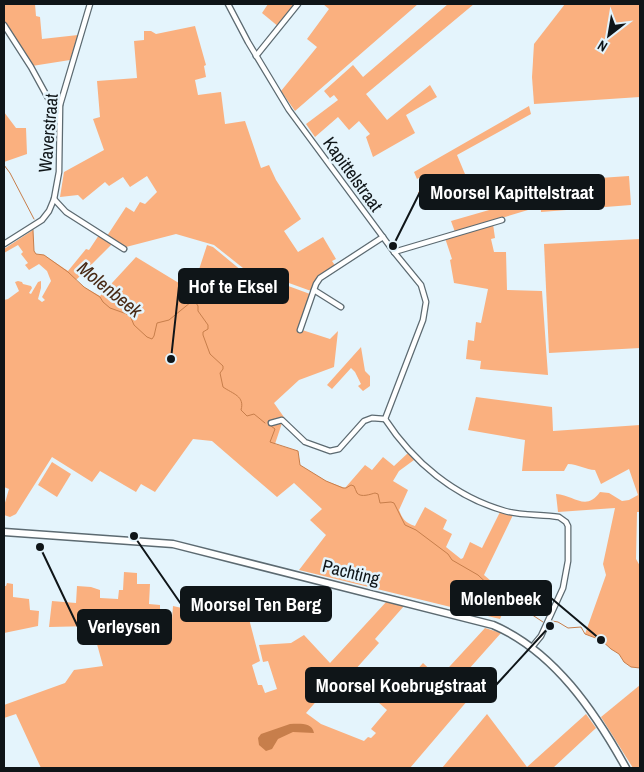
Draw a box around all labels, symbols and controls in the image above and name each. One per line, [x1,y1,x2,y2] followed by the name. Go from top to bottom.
[584,10,634,60] north arrow
[594,36,610,56] text: N
[32,93,64,173] street label: Waverstraat
[317,131,389,217] street label: Kapittelstraat
[420,175,604,209] callout: Moorsel Kapittelstraat
[430,179,594,205] text: Moorsel Kapittelstraat
[72,255,149,324] water label: Molenbeek
[179,269,288,303] callout: Hof te Eksel
[188,273,278,299] text: Hof te Eksel
[320,553,383,591] street label: Pachting
[451,581,551,615] callout: Molenbeek
[461,585,542,611] text: Molenbeek
[181,587,331,621] callout: Moorsel Ten Berg
[191,591,322,617] text: Moorsel Ten Berg
[78,610,171,644] callout: Verleysen
[88,613,160,639] text: Verleysen
[306,668,496,702] callout: Moorsel Koebrugstraat
[316,672,486,698] text: Moorsel Koebrugstraat

